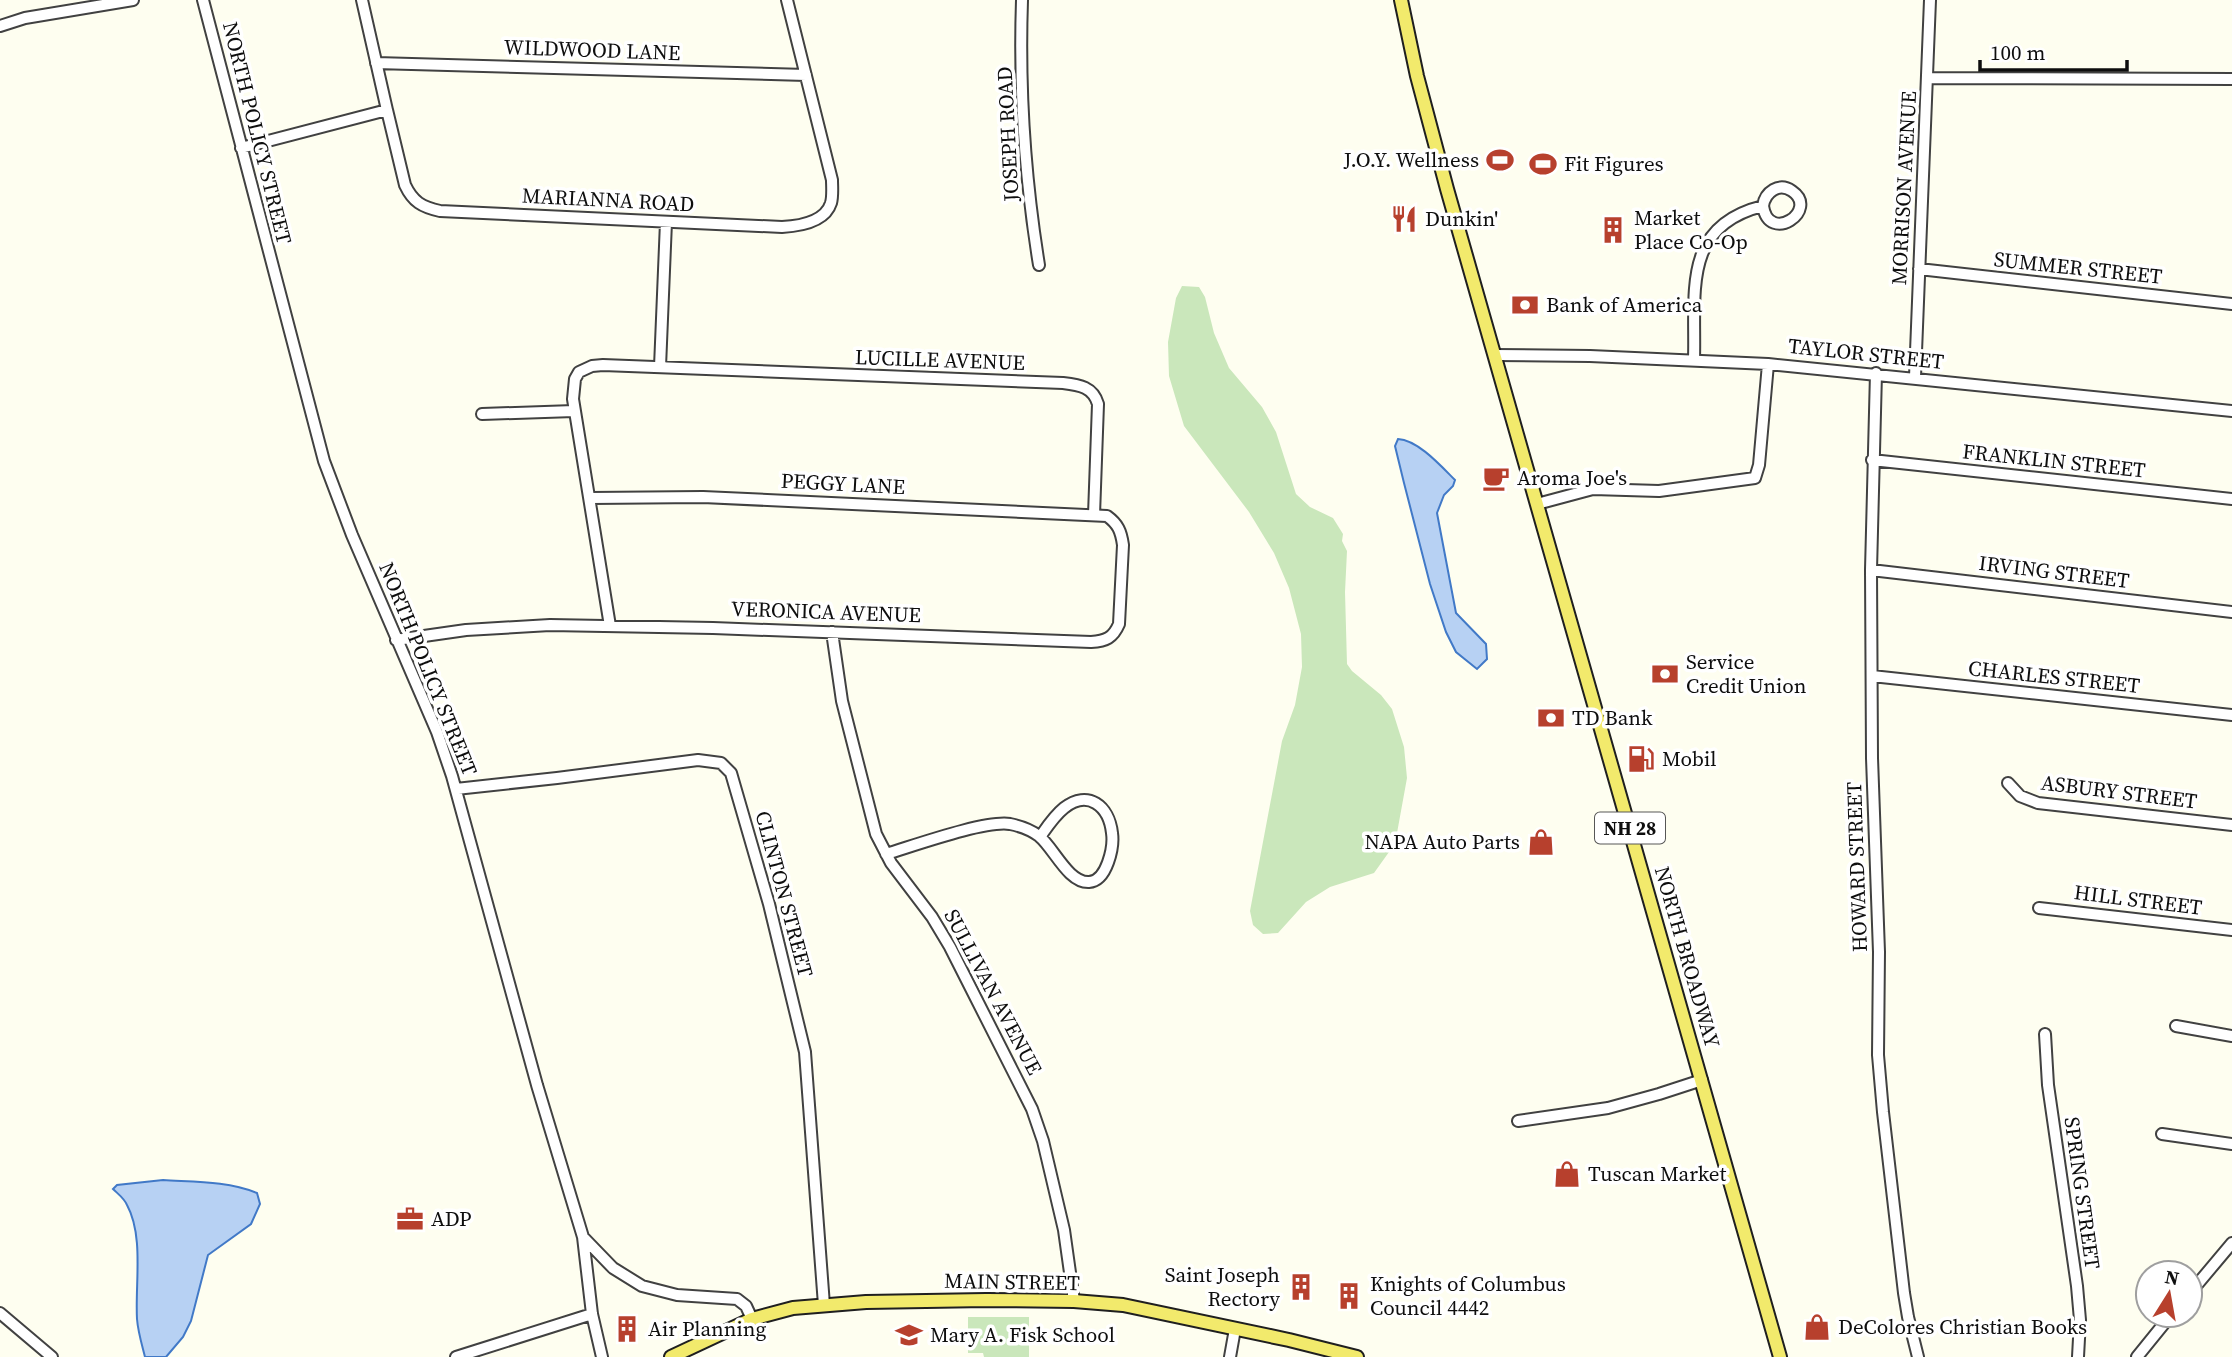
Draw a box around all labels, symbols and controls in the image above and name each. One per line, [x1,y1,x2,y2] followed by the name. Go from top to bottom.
[216,19,299,247] street label: NORTH POLICY STREET
[1980,28,2127,72] scale bar
[503,32,681,67] street label: WILDWOOD LANE
[1990,38,2045,67] text: 100 m
[989,66,1026,203] street label: JOSEPH ROAD
[1884,90,1923,286] street label: MORRISON AVENUE
[1343,145,1479,174] place label: J.O.Y. Wellness
[1485,145,1515,175] sports icon: J.O.Y. Wellness
[1528,149,1558,179] sports icon: Fit Figures
[1564,149,1664,178] place label: Fit Figures
[521,181,695,218] street label: MARIANNA ROAD
[1634,203,1748,256] place label: Market Place Co-Op
[1389,204,1419,234] restaurant icon: Dunkin'
[1425,204,1498,233] place label: Dunkin'
[1598,215,1628,245] building icon: Market Place Co-Op
[1992,244,2164,291] street label: SUMMER STREET
[1510,290,1540,320] bank icon: Bank of America
[1546,290,1703,319] place label: Bank of America
[1787,331,1946,376] street label: TAYLOR STREET
[855,342,1025,377] street label: LUCILLE AVENUE
[1961,436,2147,485] street label: FRANKLIN STREET
[1481,463,1511,493] cafe icon: Aroma Joe's
[1517,463,1627,492] place label: Aroma Joe's
[780,466,906,501] street label: PEGGY LANE
[1977,548,2131,595] street label: IRVING STREET
[372,558,485,780] street label: NORTH POLICY STREET
[731,594,922,629] street label: VERONICA AVENUE
[1686,647,1807,700] place label: Service Credit Union
[1967,653,2142,700] street label: CHARLES STREET
[1650,659,1680,689] bank icon: Service Credit Union
[1536,703,1566,733] bank icon: TD Bank
[1572,703,1653,732] place label: TD Bank
[1626,744,1656,774] fuel station icon: Mobil
[1662,744,1716,773] place label: Mobil
[2039,768,2199,816] street label: ASBURY STREET
[1839,781,1874,953] street label: HOWARD STREET
[748,808,821,980] street label: CLINTON STREET
[1595,813,1665,844] road number: NH 28
[1365,827,1520,856] place label: NAPA Auto Parts
[1526,827,1556,857] shop icon: NAPA Auto Parts
[1648,863,1727,1052] street label: NORTH BROADWAY
[2072,877,2204,922] street label: HILL STREET
[938,904,1049,1080] street label: SULLIVAN AVENUE
[2057,1115,2108,1271] street label: SPRING STREET
[1552,1159,1582,1189] shop icon: Tuscan Market
[1588,1159,1727,1188] place label: Tuscan Market
[395,1204,425,1234] office icon: ADP
[431,1204,471,1233] place label: ADP
[2134,1259,2204,1329] north arrow
[1165,1260,1280,1313] place label: Saint Joseph Rectory
[2163,1263,2182,1291] text: N
[944,1266,1080,1297] street label: MAIN STREET
[1370,1269,1566,1322] place label: Knights of Columbus Council 4442
[1286,1272,1316,1302] building icon: Saint Joseph Rectory
[1334,1281,1364,1311] building icon: Knights of Columbus Council 4442
[1802,1312,1832,1342] shop icon: DeColores Christian Books
[1838,1312,2087,1341] place label: DeColores Christian Books
[612,1314,642,1344] building icon: Air Planning
[648,1314,766,1343] place label: Air Planning
[894,1320,924,1350] school or university icon: Mary A. Fisk School
[930,1320,1115,1349] place label: Mary A. Fisk School

